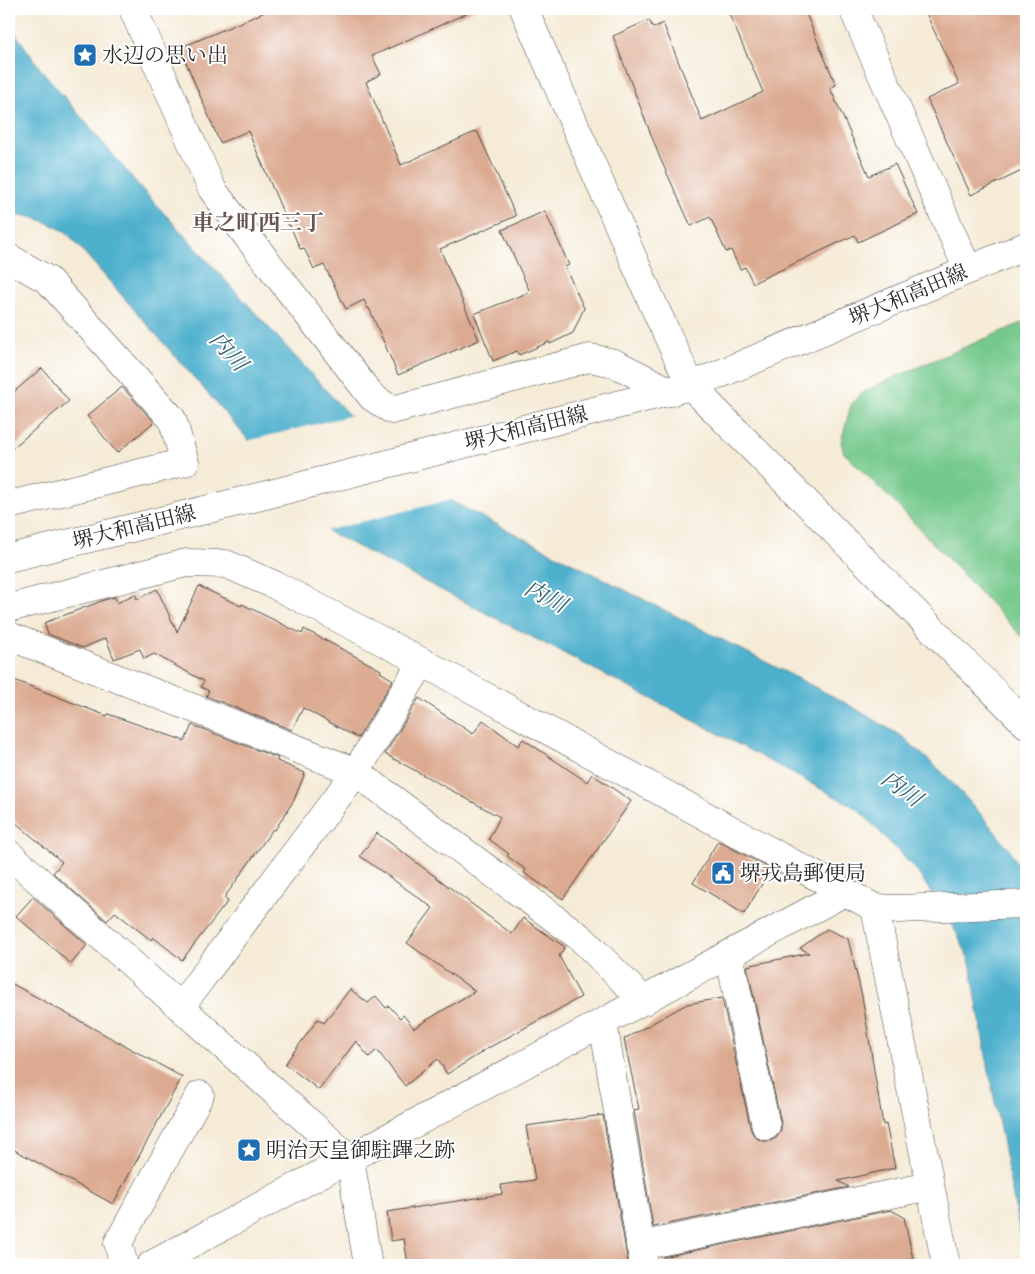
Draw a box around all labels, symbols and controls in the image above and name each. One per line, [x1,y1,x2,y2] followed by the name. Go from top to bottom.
[102,41,228,70] place label: 水辺の思い出
[72,42,98,68] place icon: 水辺の思い出
[192,208,324,238] district label: 車之町西三丁
[845,257,972,333] street label: 堺大和高田線
[202,325,255,380] water label: 内川
[461,399,591,458] street label: 堺大和高田線
[69,498,199,557] street label: 堺大和高田線
[519,573,574,621] water label: 内川
[875,764,930,815] water label: 内川
[740,859,866,888] place label: 堺戎島郵便局
[710,860,736,886] public building icon: 堺戎島郵便局
[266,1136,455,1165] place label: 明治天皇御駐蹕之跡
[236,1137,262,1163] place icon: 明治天皇御駐蹕之跡

